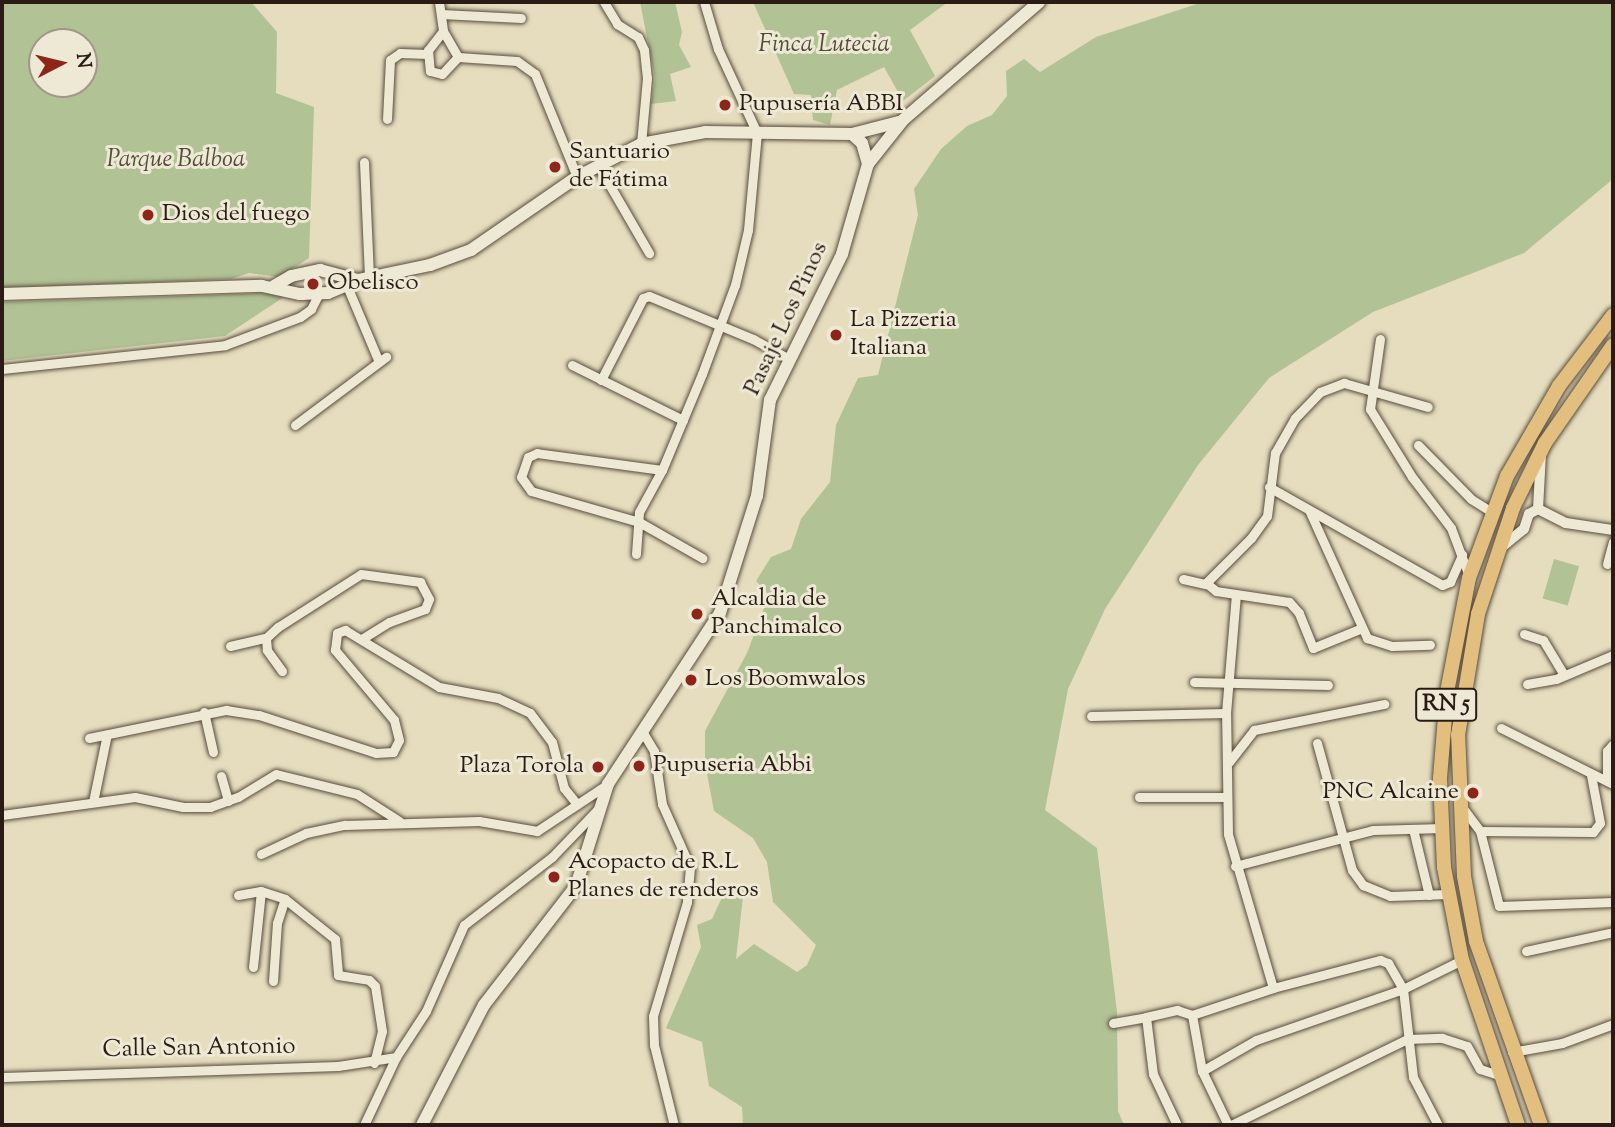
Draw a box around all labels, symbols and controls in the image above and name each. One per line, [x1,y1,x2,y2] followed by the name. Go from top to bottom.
[28,28,98,98] north arrow
[758,32,890,60] park label: Finca Lutecia
[68,51,97,70] text: N
[739,91,903,119] place label: Pupusería ABBI
[717,97,733,113] marker: Pupusería ABBI
[569,139,670,195] place label: Santuario de Fátima
[107,147,245,175] park label: Parque Balboa
[547,159,563,175] marker: Santuario de Fátima
[162,201,310,229] place label: Dios del fuego
[140,207,156,223] marker: Dios del fuego
[739,238,835,400] street label: Pasaje Los Pinos
[327,270,419,298] place label: Obelisco
[305,276,321,292] marker: Obelisco
[850,307,957,363] place label: La Pizzeria Italiana
[828,327,844,343] marker: La Pizzeria Italiana
[711,586,842,642] place label: Alcaldia de Panchimalco
[689,606,705,622] marker: Alcaldia de Panchimalco
[705,666,866,694] place label: Los Boomwalos
[683,672,699,688] marker: Los Boomwalos
[1414,685,1478,724] road number: RN 5
[653,752,812,780] place label: Pupuseria Abbi
[460,753,584,781] place label: Plaza Torola
[631,758,647,774] marker: Pupuseria Abbi
[590,759,606,775] marker: Plaza Torola
[1322,779,1459,807] place label: PNC Alcaine
[1465,785,1481,801] marker: PNC Alcaine
[568,849,759,905] place label: Acopacto de R.L Planes de renderos
[546,869,562,885] marker: Acopacto de R.L Planes de renderos
[102,1033,296,1065] street label: Calle San Antonio

